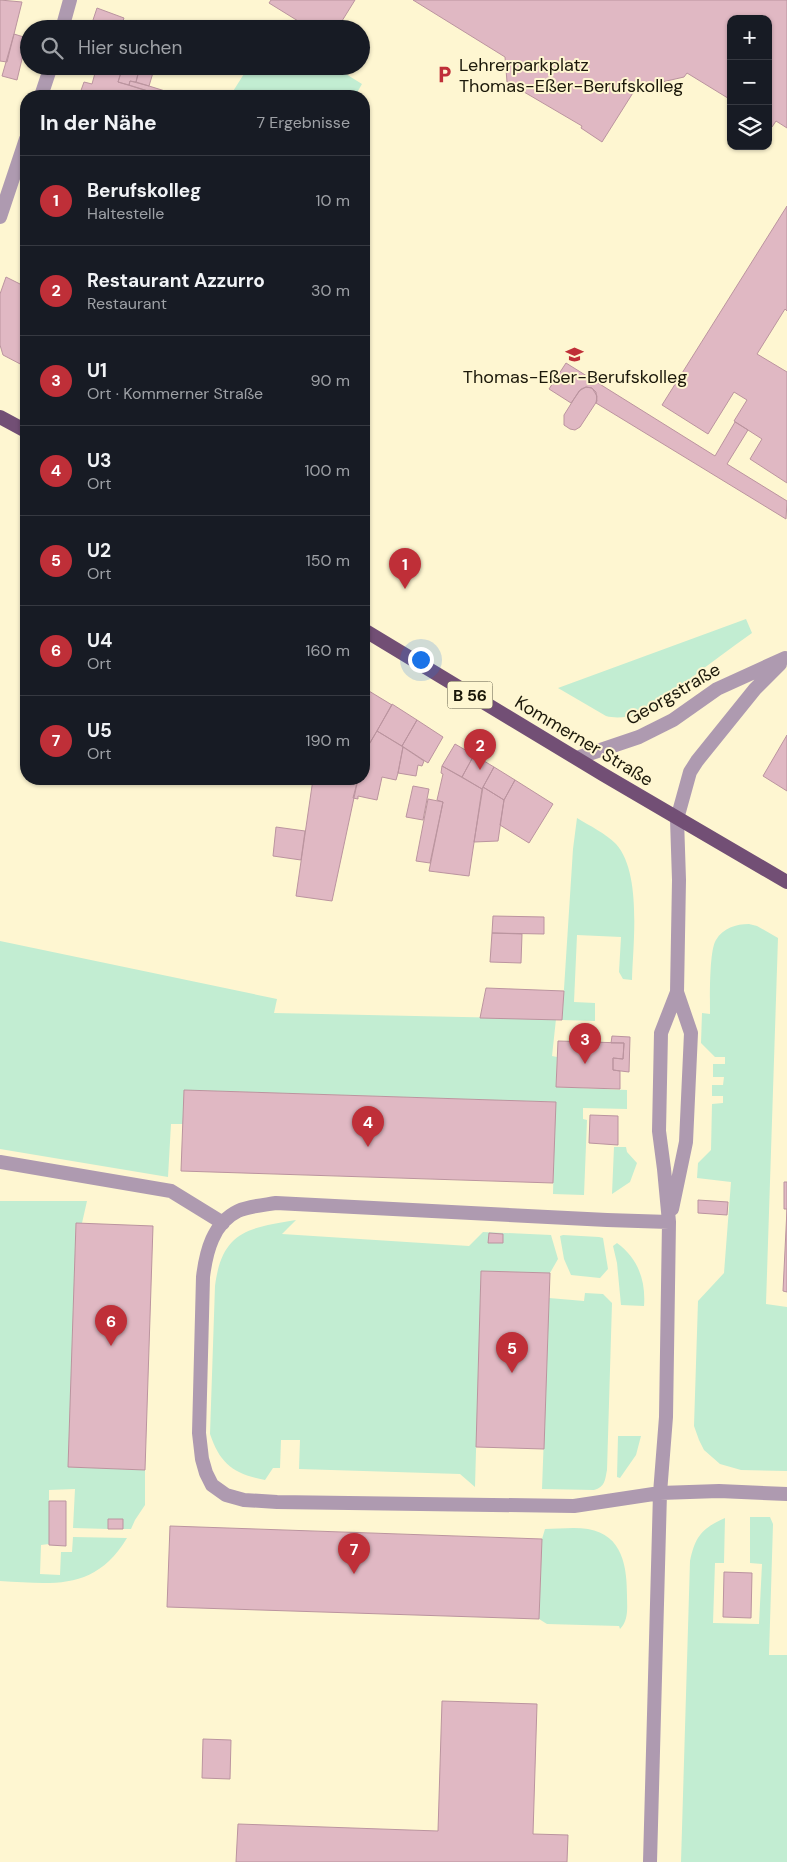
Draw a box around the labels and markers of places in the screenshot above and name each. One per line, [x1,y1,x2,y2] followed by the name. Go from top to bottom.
[459,53,683,98] place label: Lehrerparkplatz Thomas-Eßer-Berufskolleg
[435,65,455,85] parking icon: Lehrerparkplatz Thomas-Eßer-Berufskolleg
[565,344,585,364] school or university icon: Thomas-Eßer-Berufskolleg
[463,365,687,389] place label: Thomas-Eßer-Berufskolleg
[389,548,421,589] pin: 1
[464,729,496,770] pin: 2
[569,1023,601,1064] pin: 3
[352,1106,384,1147] pin: 4
[95,1305,127,1346] pin: 6
[496,1332,528,1373] pin: 5
[338,1533,370,1574] pin: 7

